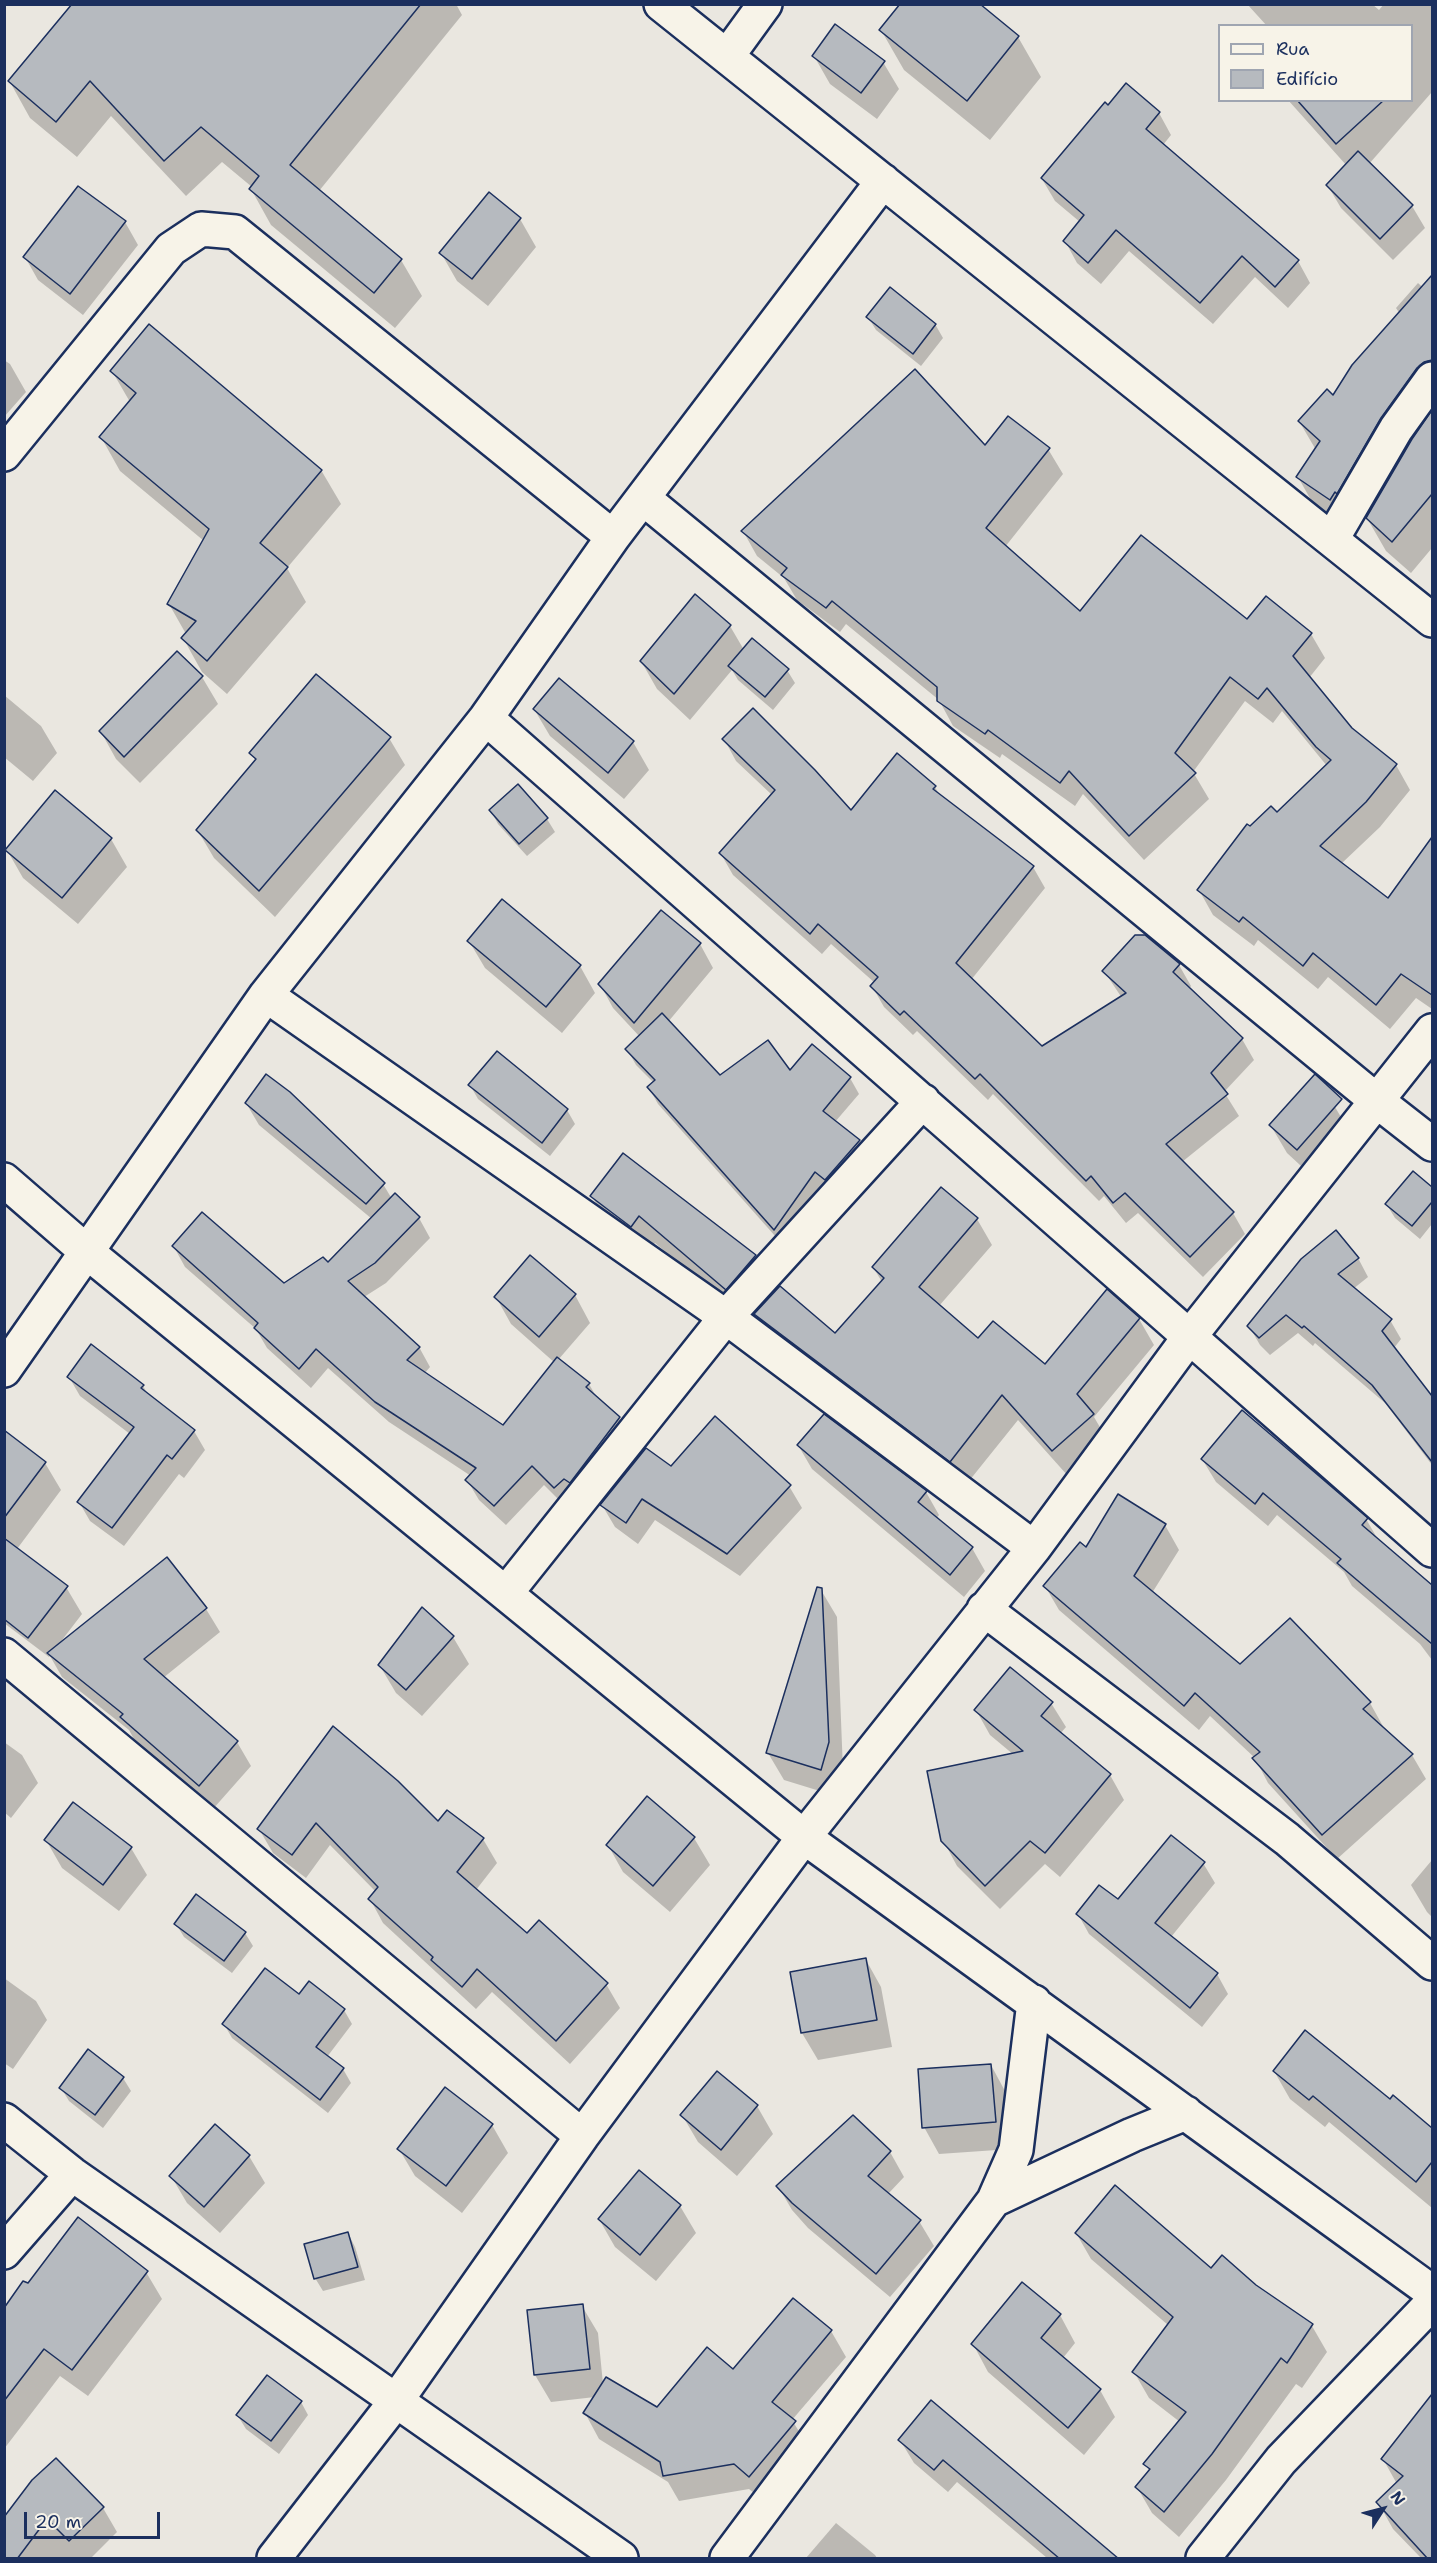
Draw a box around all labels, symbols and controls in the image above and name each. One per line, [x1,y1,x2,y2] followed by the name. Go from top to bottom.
[1218,24,1413,102] legend
[1276,37,1309,61] text: Rua
[1276,67,1338,91] text: Edifício
[1353,2479,1413,2539] north arrow
[1386,2487,1410,2509] text: N
[27,2500,164,2538] scale bar
[35,2510,81,2534] text: 20 m

